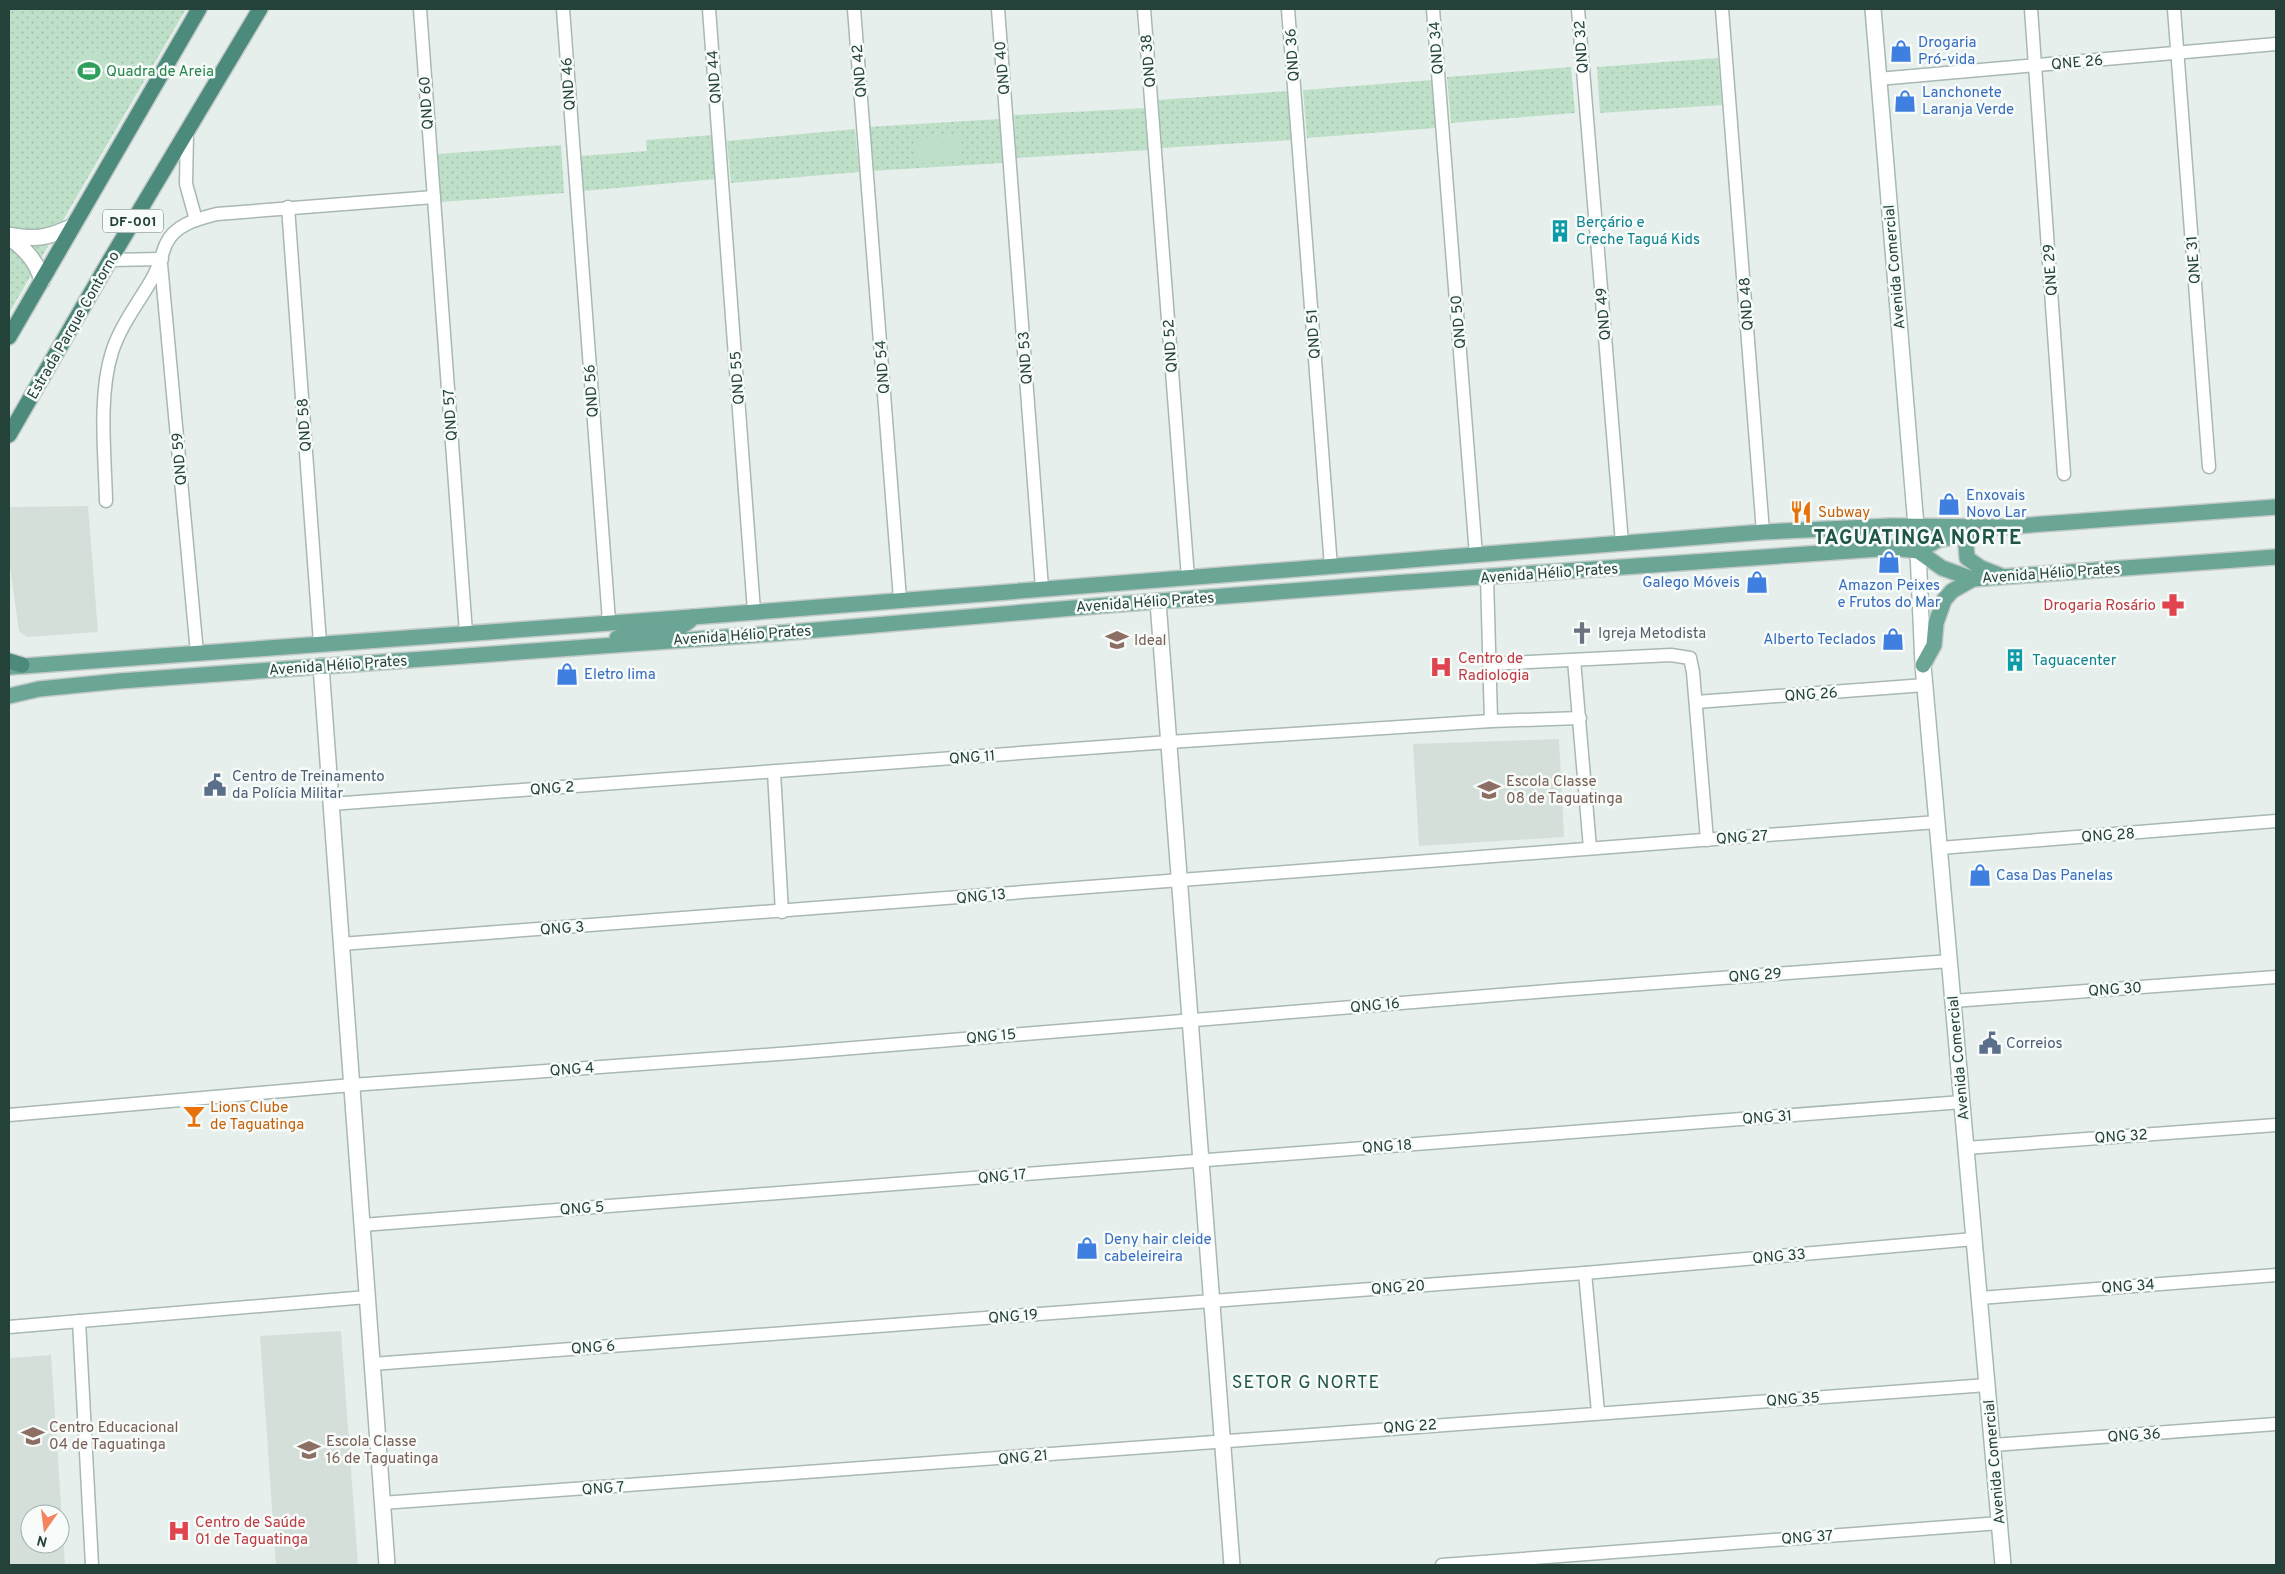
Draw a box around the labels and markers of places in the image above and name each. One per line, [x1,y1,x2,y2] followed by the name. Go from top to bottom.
[1918,34,1976,70] place label: Drogaria Pró-vida
[1888,38,1914,64] shop icon: Drogaria Pró-vida
[76,58,102,84] sports icon: Quadra de Areia
[106,63,214,82] place label: Quadra de Areia
[1922,84,2014,120] place label: Lanchonete Laranja Verde
[1892,88,1918,114] shop icon: Lanchonete Laranja Verde
[1576,214,1700,250] place label: Berçário e Creche Taguá Kids
[1547,218,1573,244] building icon: Berçário e Creche Taguá Kids
[1966,487,2027,523] place label: Enxovais Novo Lar
[1936,491,1962,517] shop icon: Enxovais Novo Lar
[1788,499,1814,525] restaurant icon: Subway
[1818,504,1870,523] place label: Subway
[1876,549,1902,575] shop icon: Amazon Peixes e Frutos do Mar
[1744,569,1770,595] shop icon: Galego Móveis
[1642,574,1740,593] place label: Galego Móveis
[1837,577,1941,613] place label: Amazon Peixes e Frutos do Mar
[2160,592,2186,618] pharmacy icon: Drogaria Rosário
[2043,597,2156,616] place label: Drogaria Rosário
[1569,620,1595,646] church icon: Igreja Metodista
[1598,625,1706,644] place label: Igreja Metodista
[1880,626,1906,652] shop icon: Alberto Teclados
[1104,627,1130,653] school or university icon: Ideal
[1763,631,1876,650] place label: Alberto Teclados
[1134,632,1167,651] place label: Ideal
[2002,647,2028,673] building icon: Taguacenter
[1458,650,1529,686] place label: Centro de Radiologia
[2032,652,2117,671] place label: Taguacenter
[1428,654,1454,680] hospital icon: Centro de Radiologia
[554,661,580,687] shop icon: Eletro lima
[584,666,656,685] place label: Eletro lima
[232,768,385,804] place label: Centro de Treinamento da Polícia Militar
[202,772,228,798] public building icon: Centro de Treinamento da Polícia Militar
[1506,773,1623,809] place label: Escola Classe 08 de Taguatinga
[1476,777,1502,803] school or university icon: Escola Classe 08 de Taguatinga
[1967,862,1993,888] shop icon: Casa Das Panelas
[1996,867,2113,886] place label: Casa Das Panelas
[1977,1030,2003,1056] public building icon: Correios
[2006,1035,2062,1054] place label: Correios
[210,1099,304,1135] place label: Lions Clube de Taguatinga
[181,1103,207,1129] bar icon: Lions Clube de Taguatinga
[1104,1231,1212,1267] place label: Deny hair cleide cabeleireira
[1074,1235,1100,1261] shop icon: Deny hair cleide cabeleireira
[49,1419,178,1455] place label: Centro Educacional 04 de Taguatinga
[20,1423,46,1449] school or university icon: Centro Educacional 04 de Taguatinga
[326,1433,438,1469] place label: Escola Classe 16 de Taguatinga
[296,1437,322,1463] school or university icon: Escola Classe 16 de Taguatinga
[195,1514,308,1550] place label: Centro de Saúde 01 de Taguatinga
[166,1518,192,1544] hospital icon: Centro de Saúde 01 de Taguatinga

